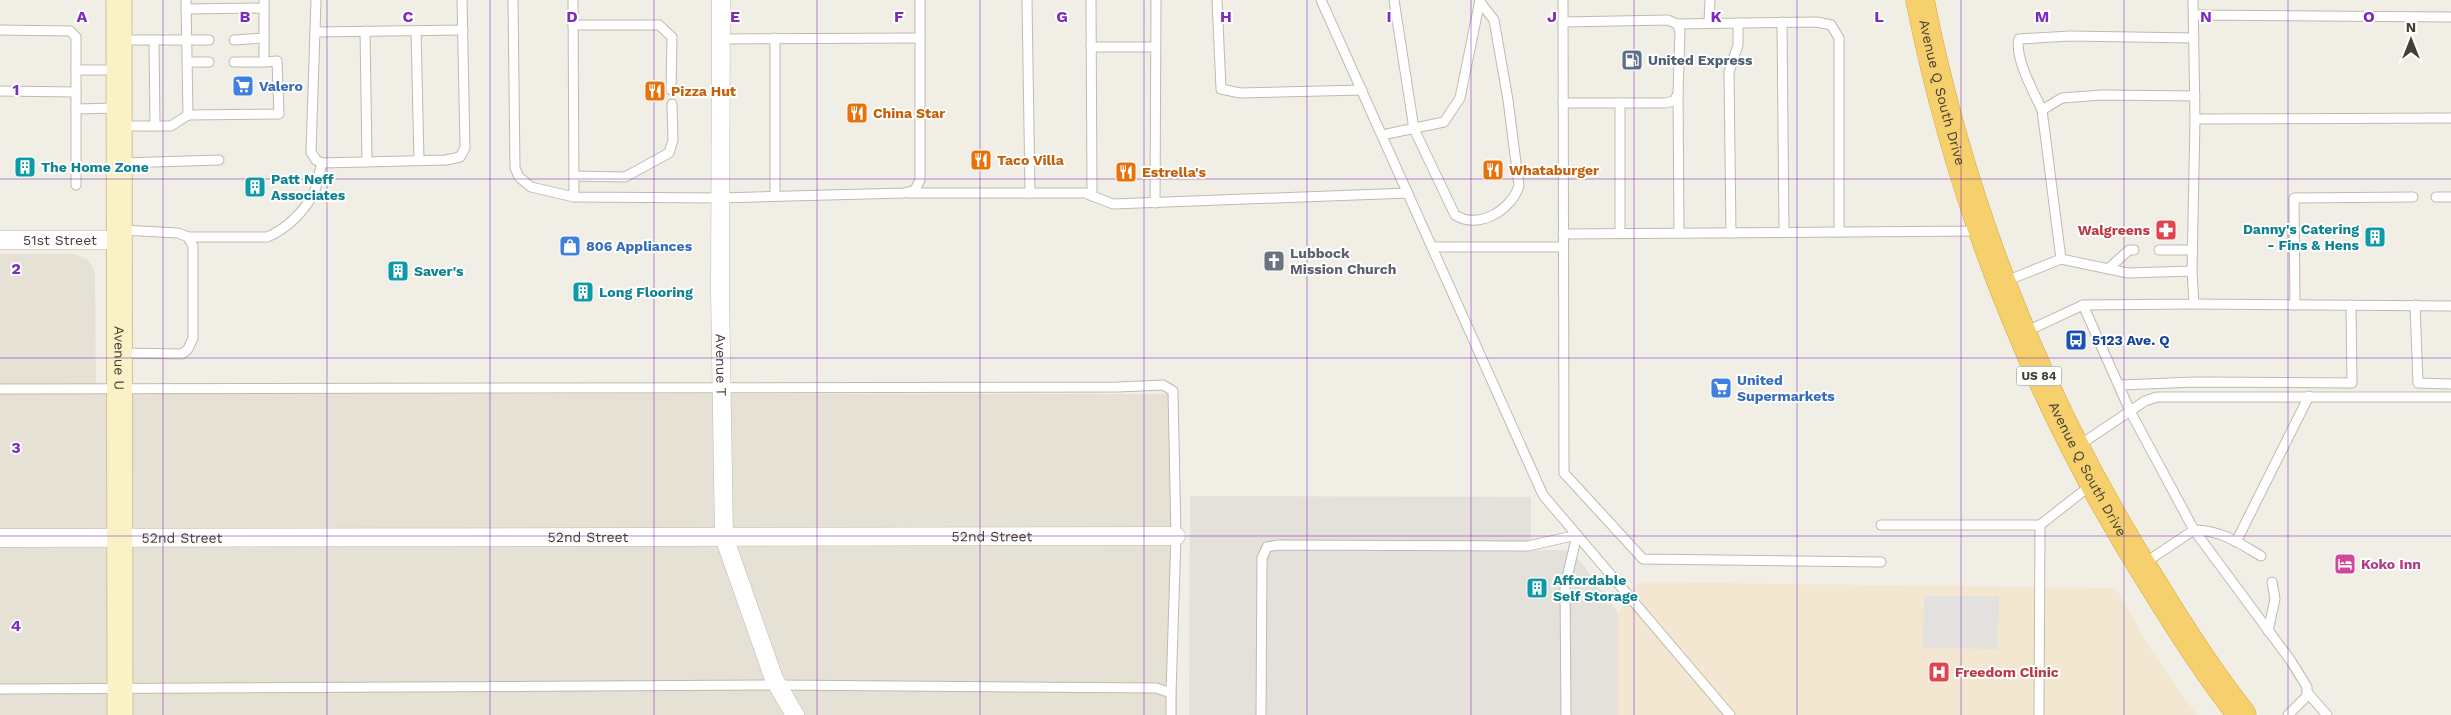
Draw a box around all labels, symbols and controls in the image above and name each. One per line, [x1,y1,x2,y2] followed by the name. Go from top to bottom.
[77,7,88,26] text: A
[240,7,251,26] text: B
[403,7,414,26] text: C
[566,7,578,26] text: D
[730,7,740,26] text: E
[894,7,904,26] text: F
[1056,7,1068,26] text: G
[1220,7,1232,26] text: H
[1386,7,1392,26] text: I
[1547,7,1557,26] text: J
[1710,7,1722,26] text: K
[1874,7,1884,26] text: L
[2035,7,2049,26] text: M
[2200,7,2212,26] text: N
[2363,7,2375,26] text: O
[2386,15,2436,65] north arrow
[1916,18,1969,167] street label: Avenue Q South Drive
[2406,19,2416,35] text: N
[1620,48,1644,72] fuel station icon: United Express
[1648,52,1753,68] place label: United Express
[231,74,255,98] supermarket icon: Valero
[259,78,303,94] place label: Valero
[643,79,667,103] restaurant icon: Pizza Hut
[13,80,19,99] text: 1
[671,83,736,99] place label: Pizza Hut
[845,101,869,125] restaurant icon: China Star
[873,105,945,121] place label: China Star
[969,148,993,172] restaurant icon: Taco Villa
[997,152,1065,168] place label: Taco Villa
[13,155,37,179] building icon: The Home Zone
[1481,158,1505,182] restaurant icon: Whataburger
[41,159,149,175] place label: The Home Zone
[1114,160,1138,184] restaurant icon: Estrella's
[1509,162,1599,178] place label: Whataburger
[1142,164,1206,180] place label: Estrella's
[271,171,346,203] place label: Patt Neff Associates
[243,175,267,199] building icon: Patt Neff Associates
[2154,218,2178,242] pharmacy icon: Walgreens
[2243,221,2360,253] place label: Danny's Catering - Fins & Hens
[2078,222,2151,238] place label: Walgreens
[2363,225,2387,249] building icon: Danny's Catering - Fins & Hens
[23,232,97,248] street label: 51st Street
[558,234,582,258] shop icon: 806 Appliances
[586,238,693,254] place label: 806 Appliances
[1290,245,1396,277] place label: Lubbock Mission Church
[1262,249,1286,273] church icon: Lubbock Mission Church
[11,259,21,278] text: 2
[386,259,410,283] building icon: Saver's
[414,263,464,279] place label: Saver's
[571,280,595,304] building icon: Long Flooring
[599,284,693,300] place label: Long Flooring
[111,326,128,390] street label: Avenue U
[2064,328,2088,352] bus stop icon: 5123 Ave. Q
[2092,332,2170,348] place label: 5123 Ave. Q
[713,334,730,397] street label: Avenue T
[2016,366,2062,386] road number: US 84
[1737,372,1835,404] place label: United Supermarkets
[1709,376,1733,400] supermarket icon: United Supermarkets
[2046,399,2130,539] street label: Avenue Q South Drive
[11,438,21,457] text: 3
[952,528,1033,544] street label: 52nd Street
[548,529,629,545] street label: 52nd Street
[142,530,223,546] street label: 52nd Street
[2333,552,2357,576] hotel icon: Koko Inn
[2361,556,2421,572] place label: Koko Inn
[1553,572,1638,604] place label: Affordable Self Storage
[1525,576,1549,600] building icon: Affordable Self Storage
[11,616,21,635] text: 4
[1927,660,1951,684] hospital icon: Freedom Clinic
[1955,664,2059,680] place label: Freedom Clinic

